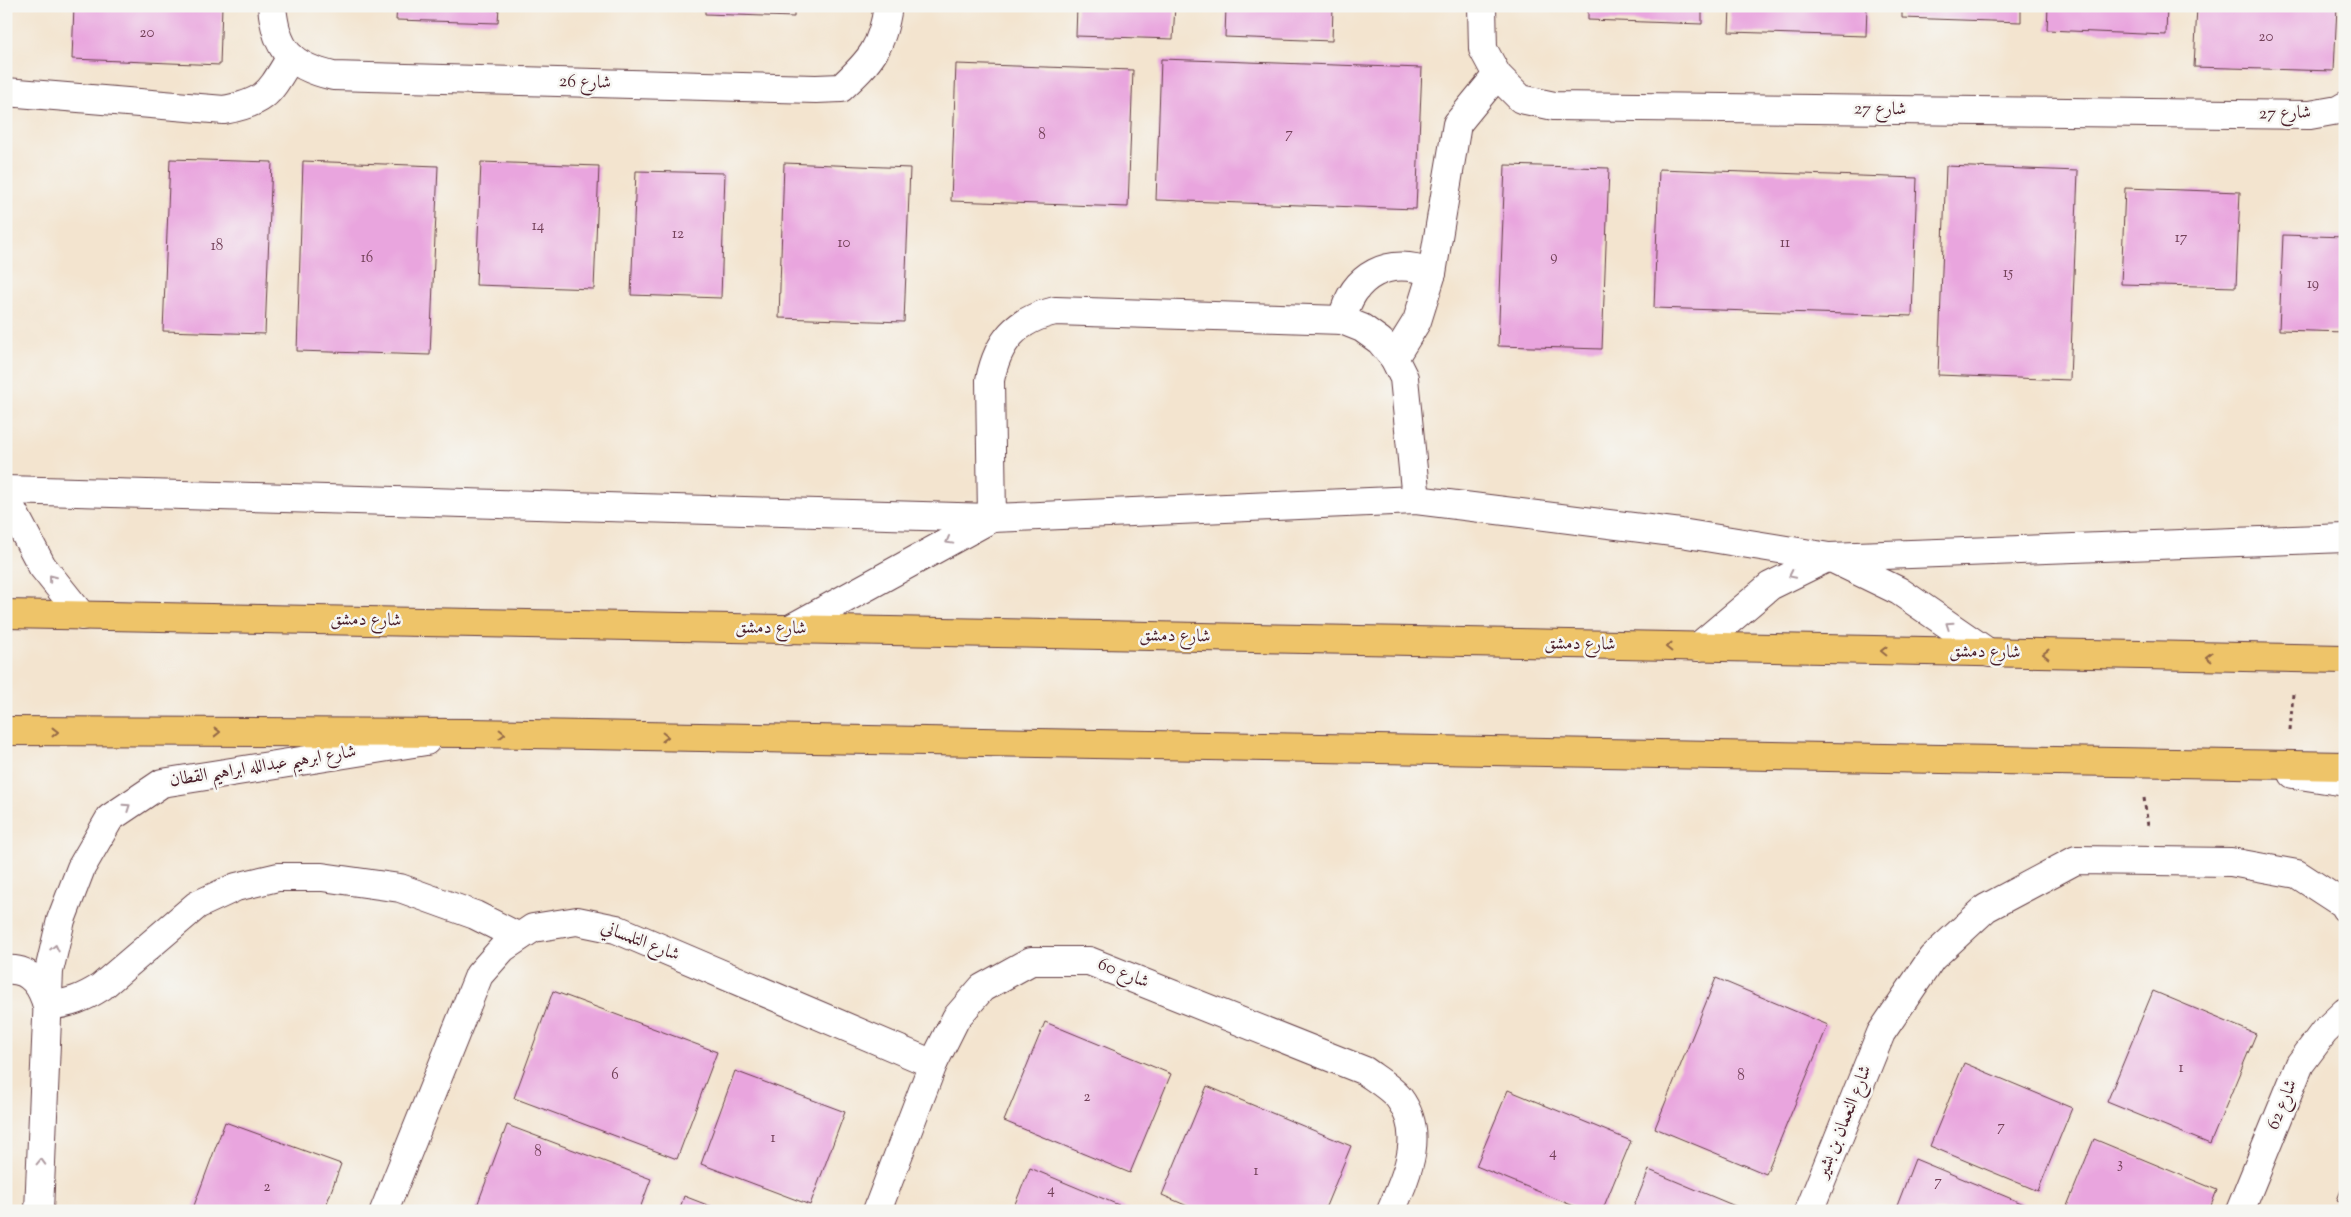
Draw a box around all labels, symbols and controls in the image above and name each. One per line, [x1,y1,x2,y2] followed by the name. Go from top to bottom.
[140,23,155,44] house number: 20
[2259,27,2274,48] house number: 20
[558,69,612,97] street label: شارع 26
[1854,97,1906,123] street label: شارع 27
[2259,101,2311,127] street label: شارع 27
[1285,124,1293,145] house number: 7
[1038,125,1046,146] house number: 8
[532,216,545,237] house number: 14
[672,224,684,245] house number: 12
[2175,228,2188,249] house number: 17
[838,233,851,254] house number: 10
[1780,233,1790,254] house number: 11
[211,236,223,257] house number: 18
[1550,247,1558,268] house number: 9
[361,248,373,269] house number: 16
[2003,263,2013,284] house number: 15
[2307,274,2319,295] house number: 19
[945,535,954,545] one-way arrow
[1788,569,1797,579] one-way arrow
[49,575,57,584] one-way arrow
[330,607,402,635] street label: شارع دمشق
[735,615,807,643] street label: شارع دمشق
[1945,622,1955,631] one-way arrow
[1139,623,1211,651] street label: شارع دمشق
[1544,631,1616,659] street label: شارع دمشق
[1949,639,2021,667] street label: شارع دمشق
[1664,642,1672,652] one-way arrow
[1879,645,1887,656] one-way arrow
[2042,649,2050,659] one-way arrow
[2204,652,2212,662] one-way arrow
[52,727,59,737] one-way arrow
[214,727,222,737] one-way arrow
[499,729,507,739] one-way arrow
[661,731,669,742] one-way arrow
[168,739,359,798] street label: شارع ابرهيم عبدالله ابراهيم القطان
[121,804,131,813] one-way arrow
[597,915,683,969] street label: شارع التلمساني
[49,943,59,952] one-way arrow
[1093,952,1153,996] street label: شارع 60
[2178,1058,2184,1079] house number: 1
[1810,1062,1879,1184] street label: شارع النعمان بن بشير
[611,1065,619,1086] house number: 6
[1737,1066,1745,1087] house number: 8
[2261,1076,2305,1134] street label: شارع 62
[1083,1087,1091,1108] house number: 2
[1997,1117,2005,1138] house number: 7
[770,1128,776,1149] house number: 1
[534,1142,542,1163] house number: 8
[1549,1143,1557,1164] house number: 4
[2117,1154,2123,1175] house number: 3
[36,1158,46,1166] one-way arrow
[1253,1161,1259,1182] house number: 1
[1934,1172,1942,1193] house number: 7
[263,1177,271,1198] house number: 2
[1047,1180,1055,1201] house number: 4

